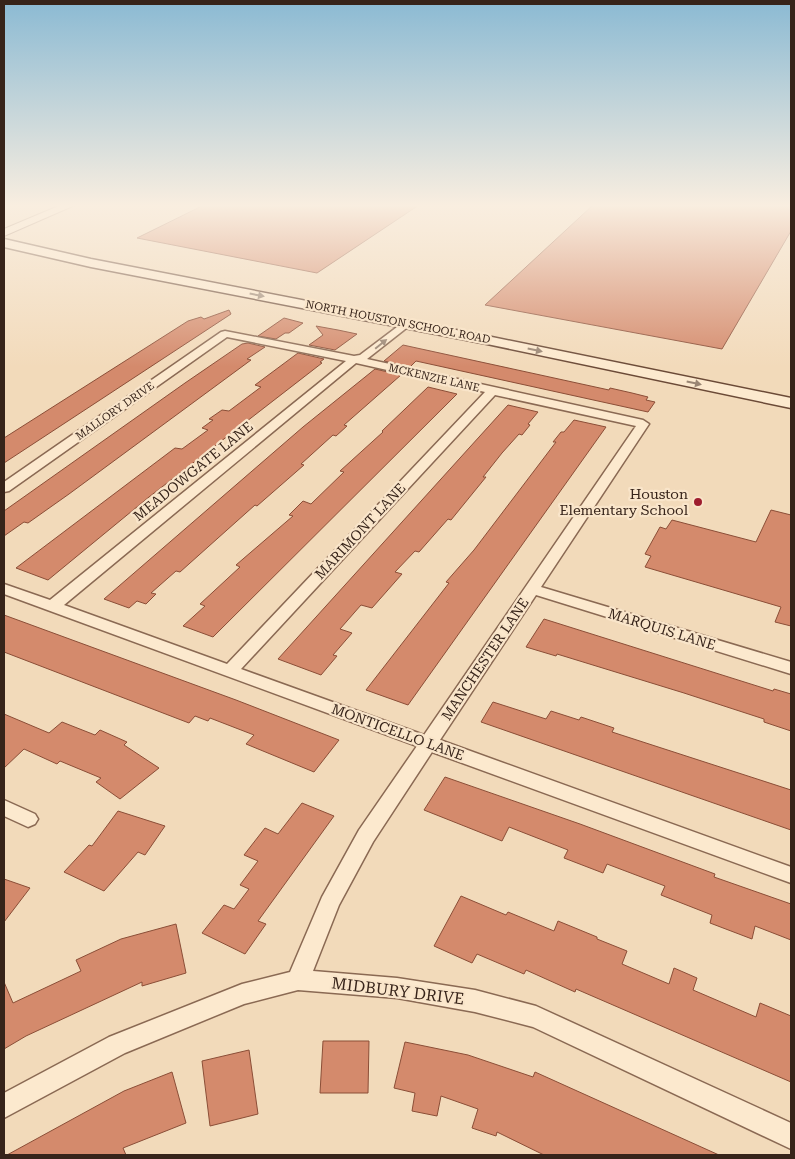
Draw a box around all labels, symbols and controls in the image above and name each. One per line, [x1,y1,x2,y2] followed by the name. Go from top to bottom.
[250,291,266,299] one-way arrow
[304,298,492,346] street label: NORTH HOUSTON SCHOOL ROAD
[374,339,387,350] one-way arrow
[528,346,543,354] one-way arrow
[387,361,481,395] street label: MCKENZIE LANE
[73,379,157,443] street label: MALLORY DRIVE
[687,379,702,387] one-way arrow
[130,418,256,524] street label: MEADOWGATE LANE
[311,480,409,582] street label: MARIMONT LANE
[560,486,689,518] place label: Houston Elementary School
[692,496,704,508] marker: Houston Elementary School
[438,595,532,723] street label: MANCHESTER LANE
[606,605,718,653] street label: MARQUIS LANE
[329,701,467,763] street label: MONTICELLO LANE
[331,973,465,1009] street label: MIDBURY DRIVE

